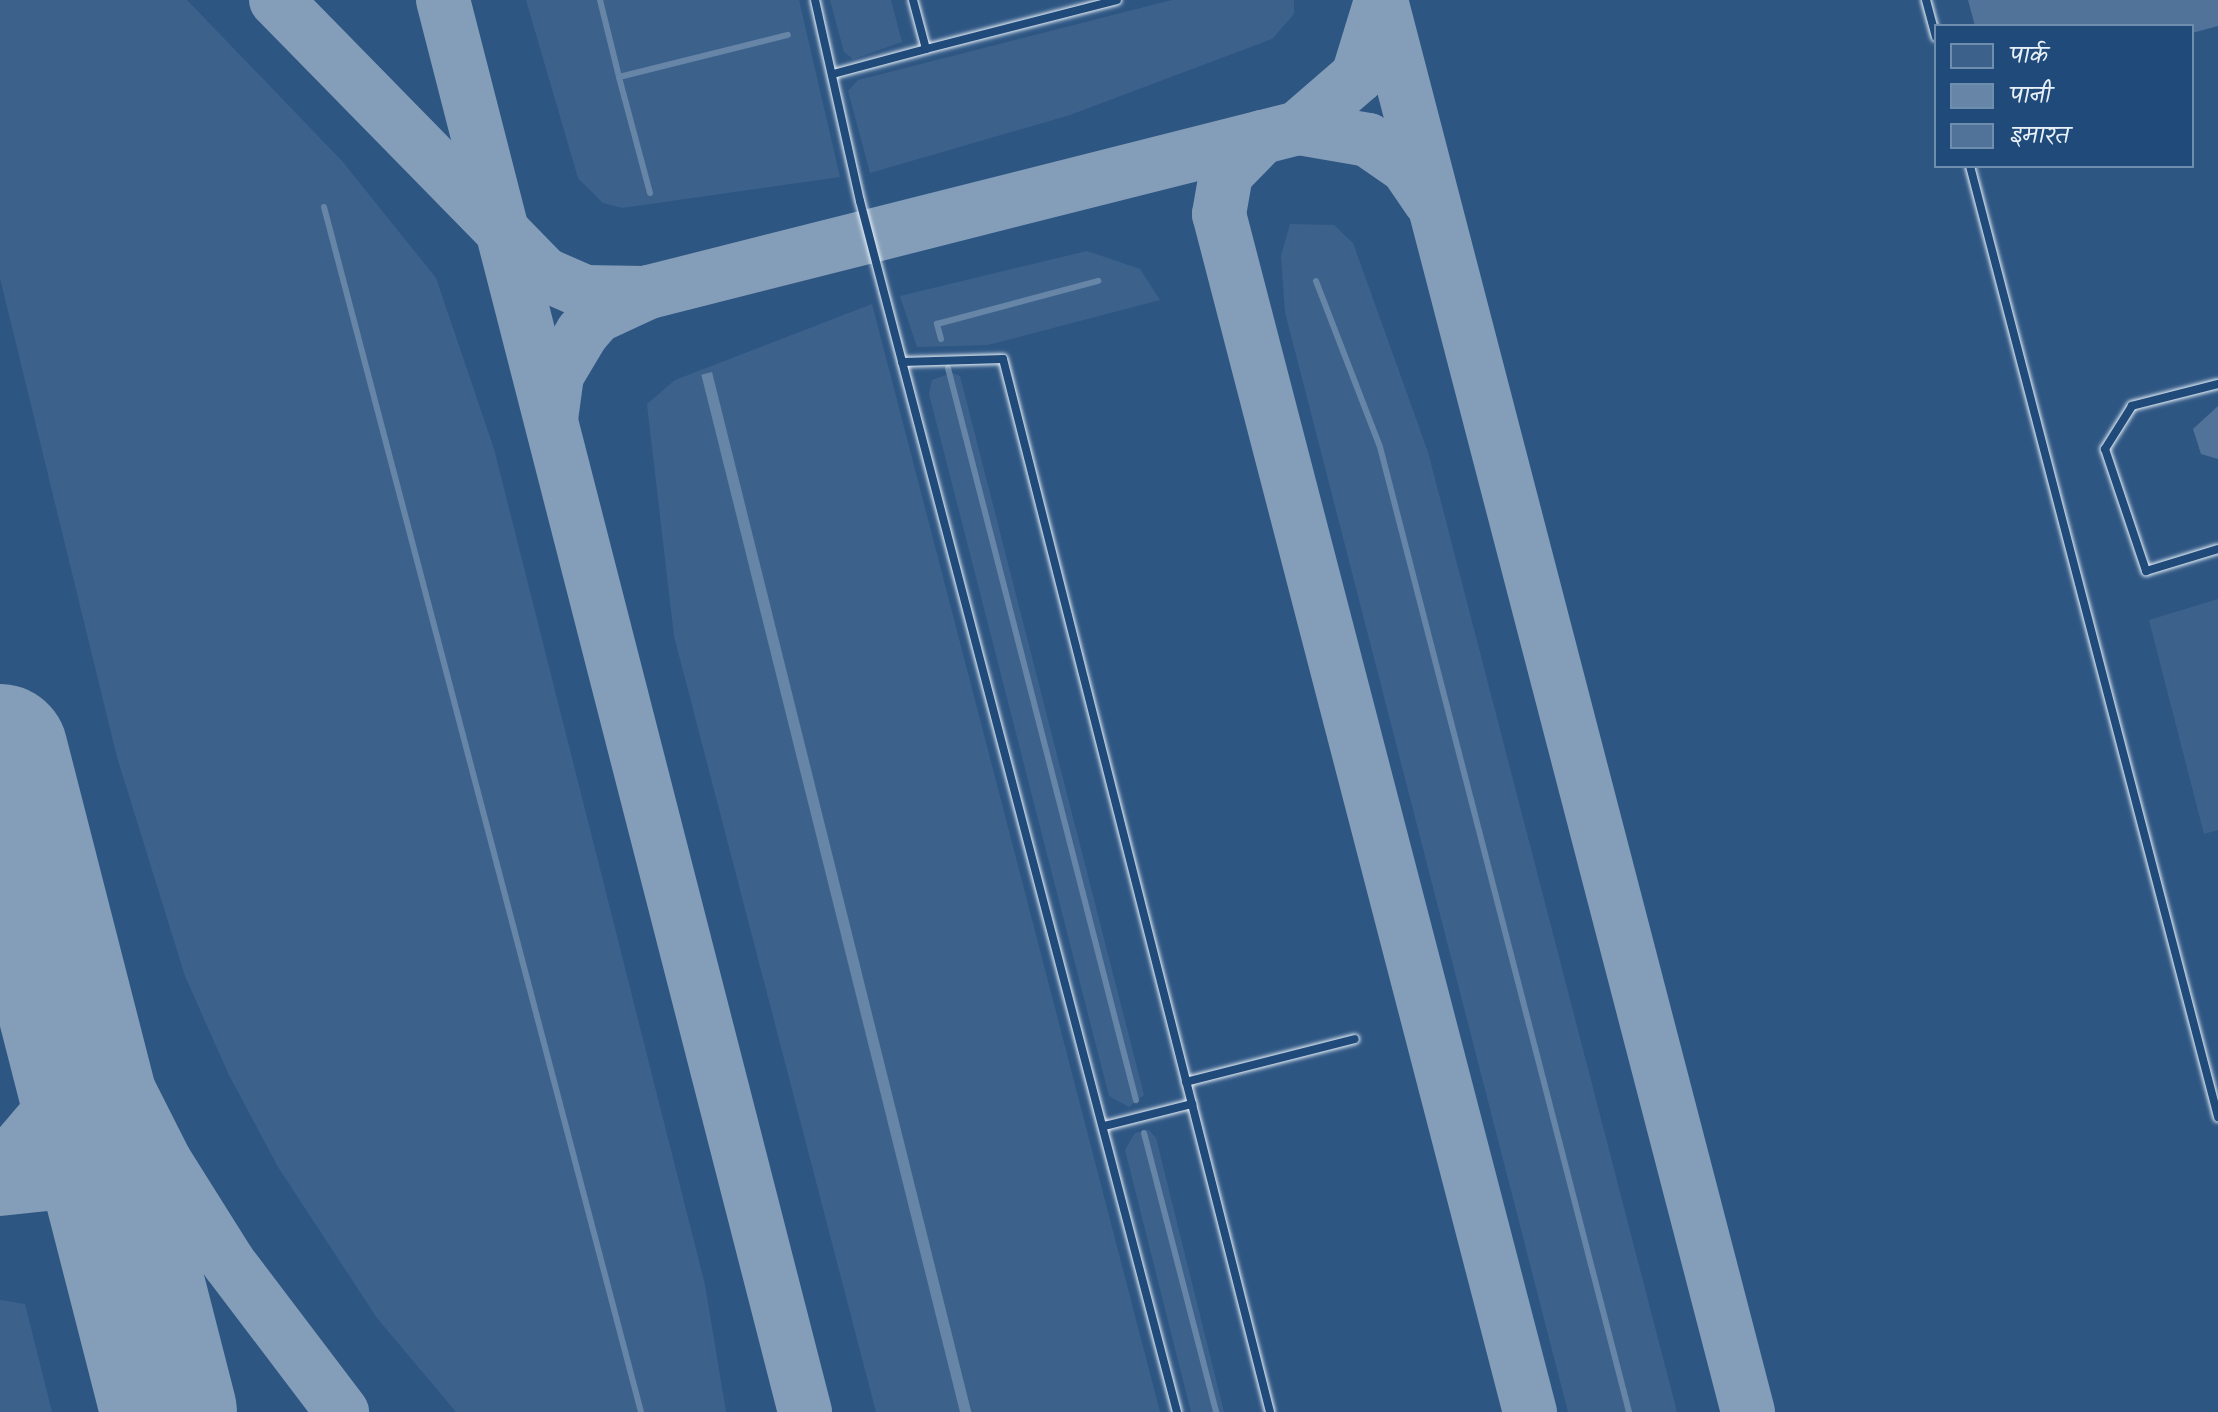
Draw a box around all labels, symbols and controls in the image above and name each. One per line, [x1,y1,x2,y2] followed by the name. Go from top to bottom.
[1934,24,2194,168] legend
[2010,37,2048,76] text: पार्क
[2010,77,2051,116] text: पानी
[2010,117,2069,156] text: इमारत

